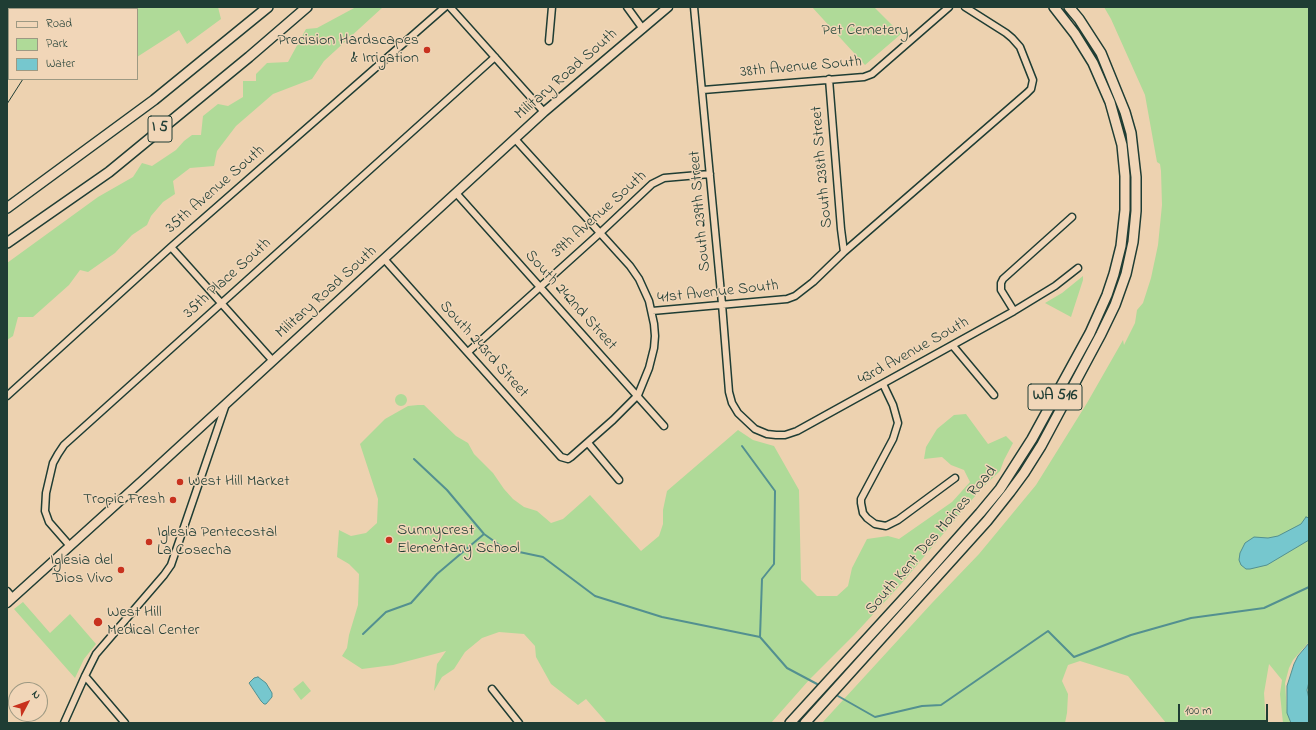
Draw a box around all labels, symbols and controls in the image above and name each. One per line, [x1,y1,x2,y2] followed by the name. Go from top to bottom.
[8,8,138,80] legend
[46,15,72,33] text: Road
[822,21,908,41] park label: Pet Cemetery
[512,25,622,125] street label: Military Road South
[278,31,419,69] place label: Precision Hardscapes & Irrigation
[46,35,68,53] text: Park
[422,45,432,55] marker: Precision Hardscapes & Irrigation
[739,53,863,83] street label: 38th Avenue South
[46,55,75,73] text: Water
[808,105,838,229] street label: South 238th Street
[148,116,172,142] road number: I 5
[162,142,270,238] street label: 35th Avenue South
[686,150,716,272] street label: South 239th Street
[549,167,651,263] street label: 39th Avenue South
[180,235,276,323] street label: 35th Place South
[272,243,382,343] street label: Military Road South
[520,247,620,355] street label: South 242nd Street
[656,277,780,309] street label: 41st Avenue South
[434,297,532,403] street label: South 243rd Street
[855,314,973,390] street label: 43rd Avenue South
[1028,384,1082,410] road number: WA 516
[862,463,1002,619] street label: South Kent Des Moines Road
[188,472,290,492] place label: West Hill Market
[175,477,185,487] marker: West Hill Market
[83,490,165,510] place label: Tropic Fresh
[168,495,178,505] marker: Tropic Fresh
[397,521,520,559] place label: Sunnycrest Elementary School
[157,523,277,561] place label: Iglesia Pentecostal La Cosecha
[384,535,394,545] marker: Sunnycrest Elementary School
[144,537,154,547] marker: Iglesia Pentecostal La Cosecha
[50,551,113,589] place label: Iglesia del Dios Vivo
[116,565,126,575] marker: Iglesia del Dios Vivo
[107,603,200,641] place label: West Hill Medical Center
[92,616,104,628] marker: West Hill Medical Center
[8,682,48,722] north arrow
[28,687,45,703] text: N
[1180,696,1270,722] scale bar
[1185,702,1212,720] text: 100 m

